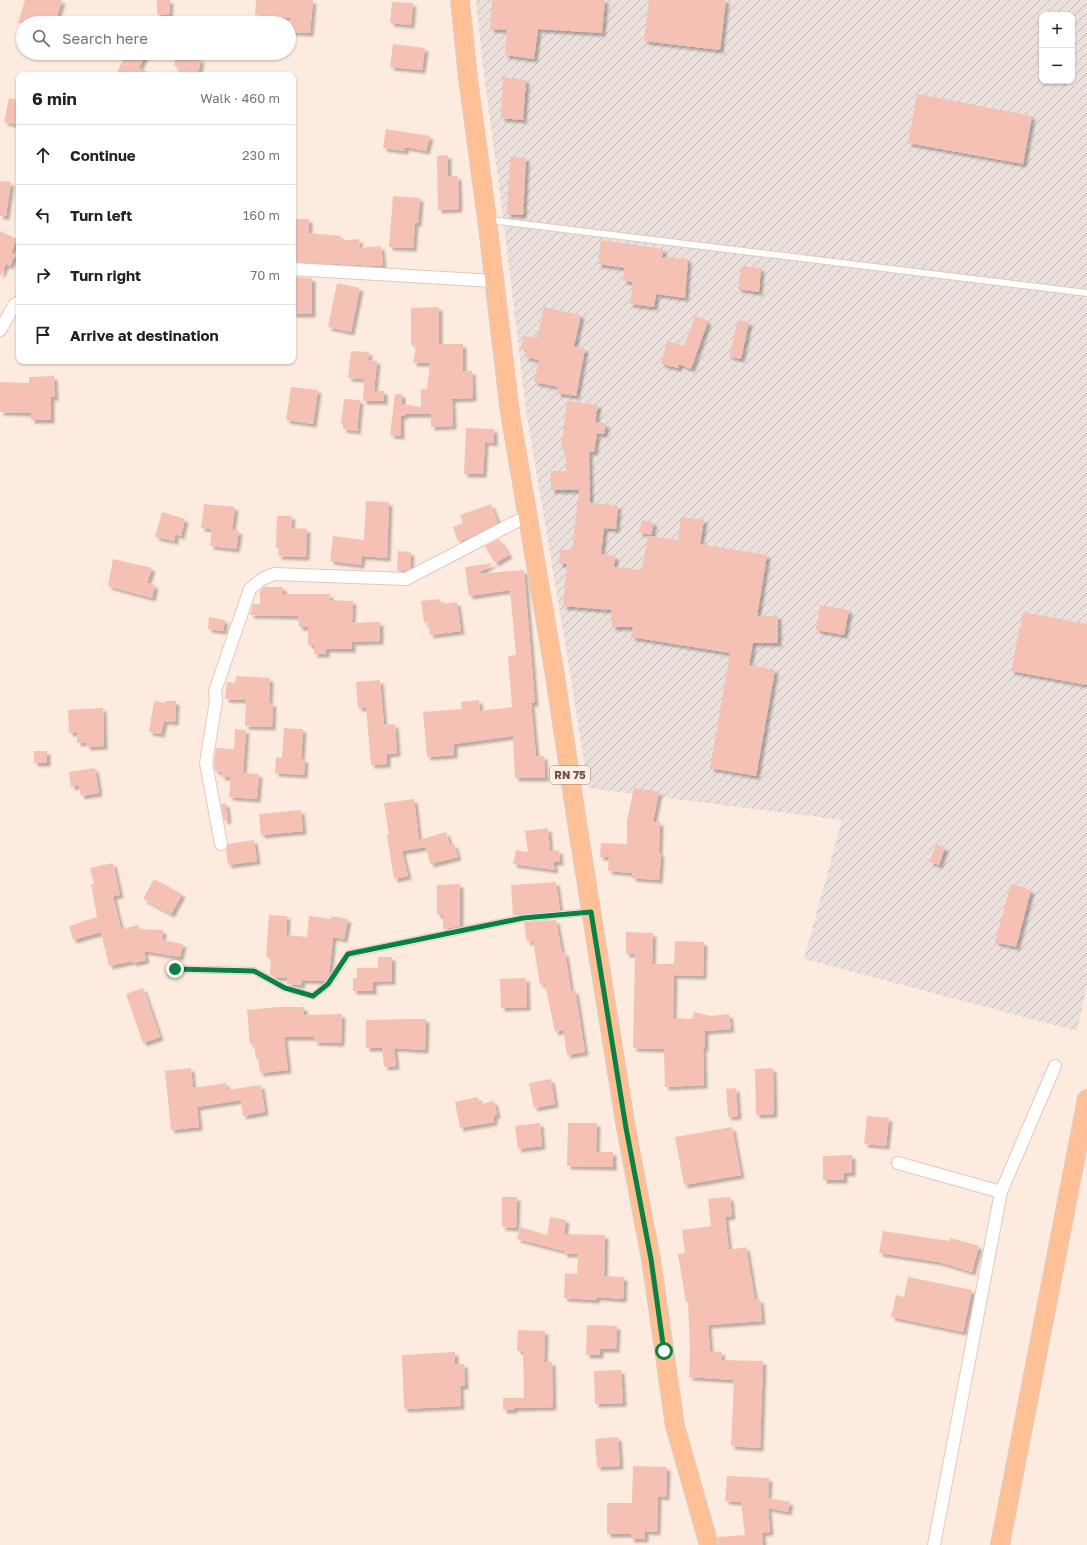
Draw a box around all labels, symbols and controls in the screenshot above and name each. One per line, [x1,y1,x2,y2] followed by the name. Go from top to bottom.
[1039,12,1075,84] map controls
[1039,12,1075,48] button: +
[16,16,296,60] search box
[30,27,52,49] icon: search
[62,29,148,47] text: Search here
[1039,48,1075,84] button: −
[32,88,77,109] text: 6 min
[200,90,280,106] text: Walk · 460 m
[32,144,54,166] icon: ahead
[70,146,136,164] text: Continue
[242,147,280,163] text: 230 m
[32,204,54,226] icon: left
[70,206,132,224] text: Turn left
[243,207,280,223] text: 160 m
[32,264,54,286] icon: right
[70,266,141,284] text: Turn right
[250,267,280,283] text: 70 m
[32,324,54,346] icon: arrive
[70,326,219,344] text: Arrive at destination
[550,766,590,784] road number: RN 75
[166,960,184,978] route end
[655,1342,673,1360] route start

